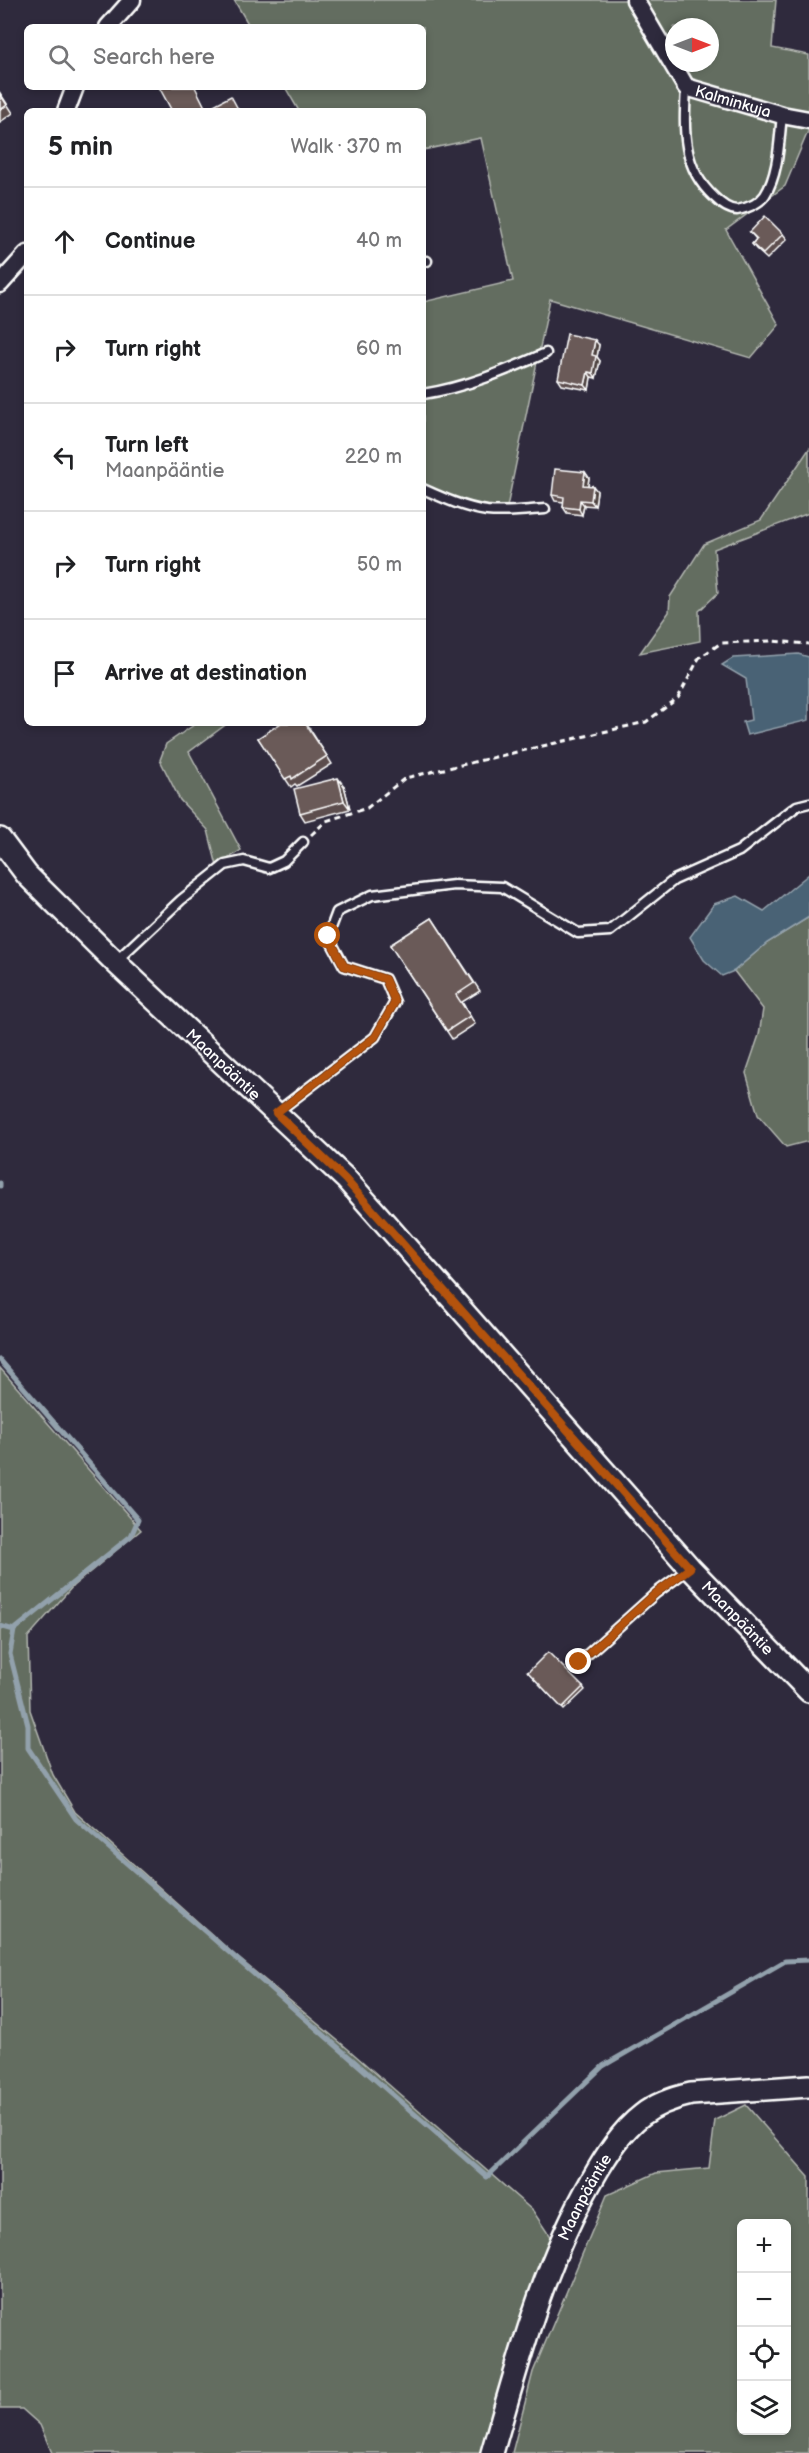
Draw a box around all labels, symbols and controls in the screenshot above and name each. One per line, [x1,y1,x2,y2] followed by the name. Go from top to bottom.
[665,18,719,72] north arrow
[24,24,426,90] search box
[45,41,78,74] icon: search
[93,44,215,71] text: Search here
[692,82,773,122] street label: Kalminkuja
[48,132,113,163] text: 5 min
[290,135,402,159] text: Walk · 370 m
[48,225,81,258] icon: ahead
[105,228,195,255] text: Continue
[356,229,402,253] text: 40 m
[48,333,81,366] icon: right
[105,336,201,363] text: Turn right
[356,337,402,361] text: 60 m
[105,432,189,459] text: Turn left
[48,441,81,474] icon: left
[345,445,402,469] text: 220 m
[105,459,224,483] text: Maanpääntie
[48,549,81,582] icon: right
[105,552,201,579] text: Turn right
[357,553,402,577] text: 50 m
[48,657,81,690] icon: arrive
[105,660,307,687] text: Arrive at destination
[314,922,340,948] route start
[181,1026,264,1105] street label: Maanpääntie
[697,1578,777,1660] street label: Maanpääntie
[565,1648,591,1674] route end
[555,2150,617,2244] street label: Maanpääntie
[737,2219,791,2435] map controls
[737,2219,791,2273] button: +
[737,2273,791,2327] button: −
[737,2327,791,2381] button: locate
[737,2381,791,2435] button: layers

